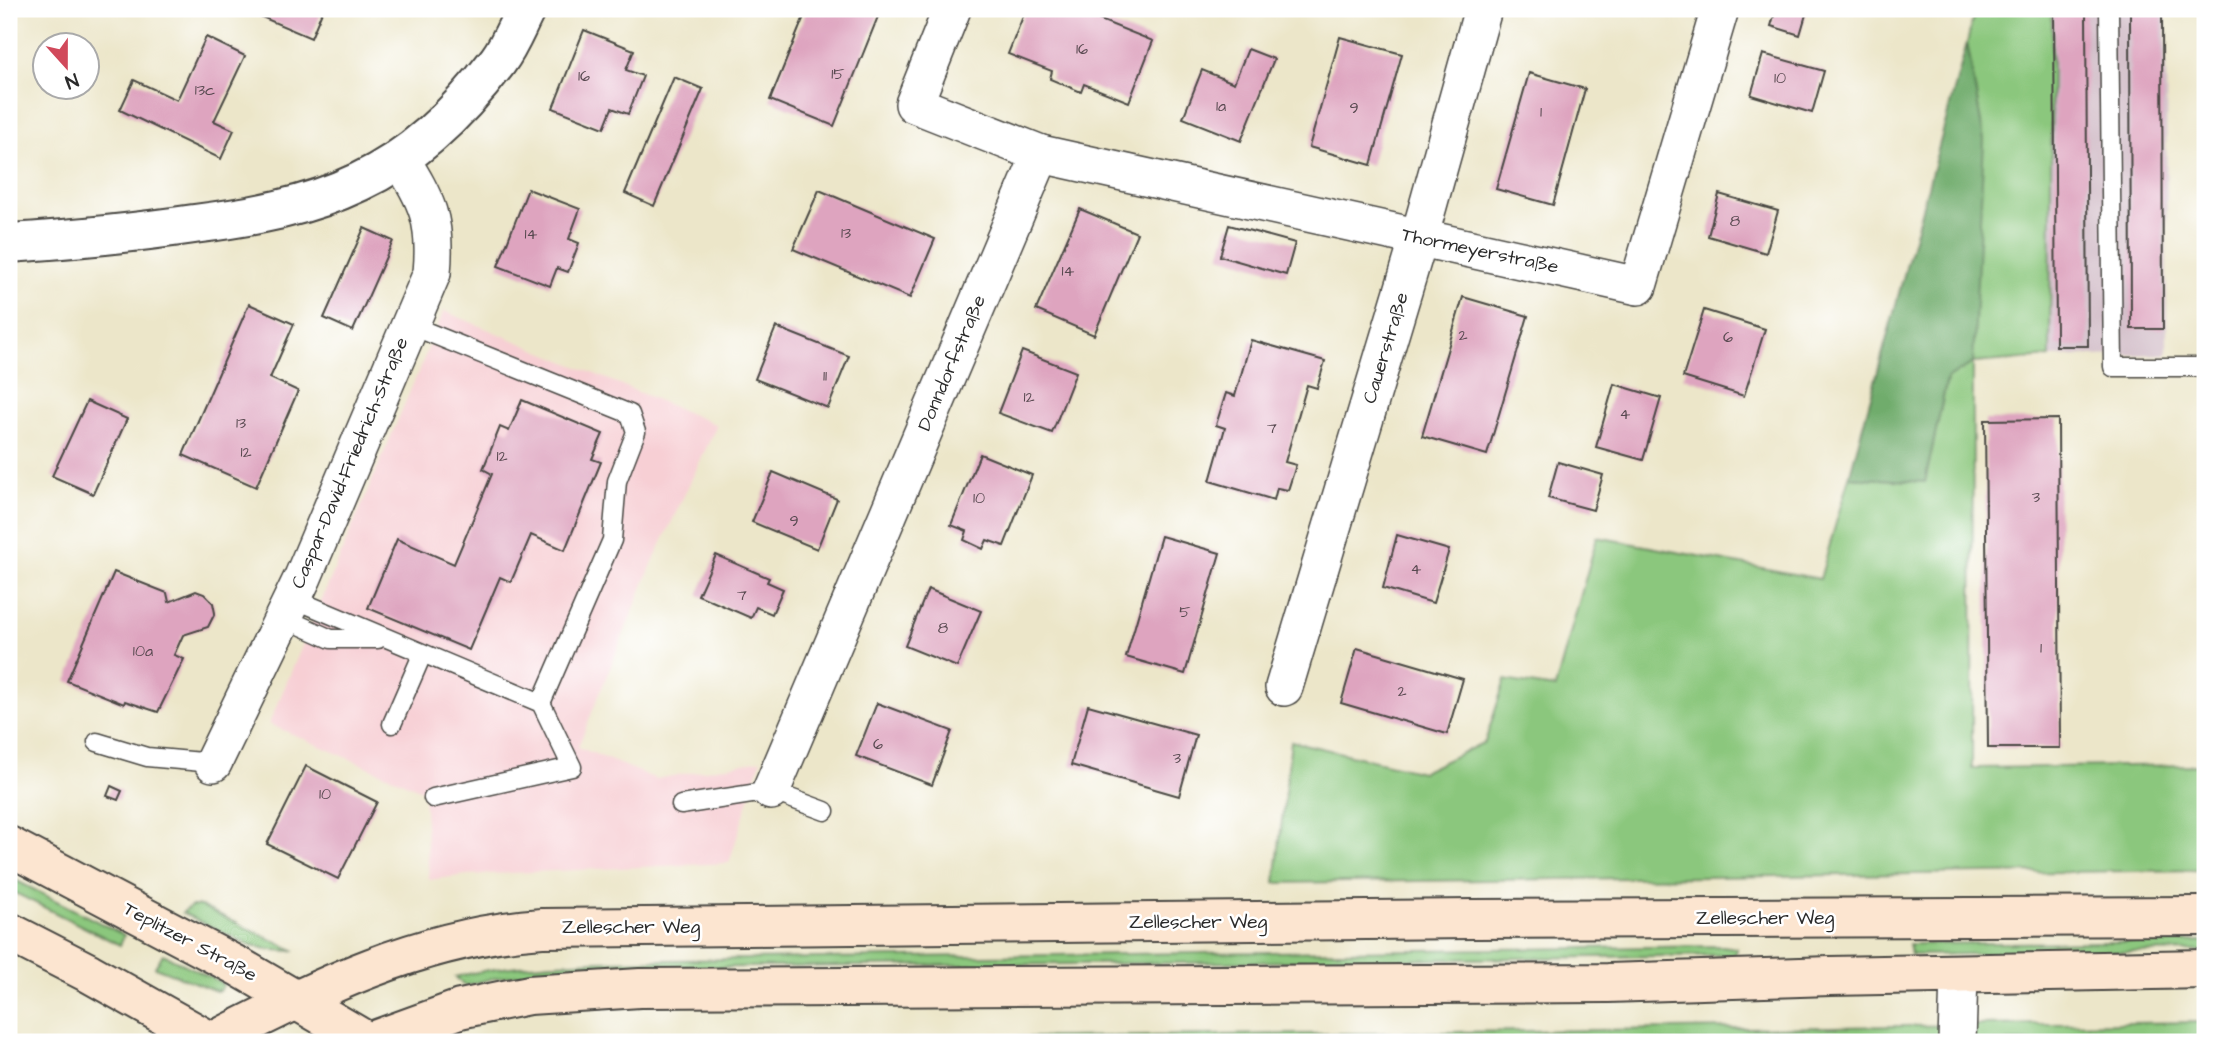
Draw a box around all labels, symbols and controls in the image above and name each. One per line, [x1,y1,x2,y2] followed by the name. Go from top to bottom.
[32,32,102,102] north arrow
[1076,38,1088,60] house number: 16
[831,63,845,85] house number: 15
[578,65,590,87] house number: 16
[61,66,82,95] text: N
[1774,67,1786,89] house number: 10
[195,79,215,101] house number: 13c
[1216,95,1226,117] house number: 1a
[1349,97,1359,119] house number: 9
[1540,101,1542,123] house number: 1
[1730,210,1740,232] house number: 8
[1399,221,1561,282] street label: Thormeyerstraße
[841,222,851,244] house number: 13
[525,223,538,245] house number: 14
[1062,260,1075,282] house number: 14
[1356,289,1416,407] street label: Cauerstraße
[911,291,993,435] street label: Donndorfstraße
[1458,324,1468,346] house number: 2
[1723,326,1733,348] house number: 6
[285,333,415,593] street label: Caspar-David-Friedrich-Straße
[823,365,827,387] house number: 11
[1023,386,1035,408] house number: 12
[1620,403,1631,425] house number: 4
[236,412,246,434] house number: 13
[1267,417,1277,439] house number: 7
[240,441,252,463] house number: 12
[496,445,508,467] house number: 12
[2032,486,2040,508] house number: 3
[973,487,985,509] house number: 10
[789,510,799,532] house number: 9
[1411,558,1422,580] house number: 4
[737,584,747,606] house number: 7
[1179,601,1191,623] house number: 5
[938,617,948,639] house number: 8
[2040,637,2042,659] house number: 1
[133,640,153,662] house number: 10a
[1397,680,1407,702] house number: 2
[873,733,883,755] house number: 6
[1173,747,1181,769] house number: 3
[319,783,331,805] house number: 10
[118,895,262,989] street label: Teplitzer Straße
[1696,905,1835,933] street label: Zellescher Weg
[1129,909,1268,937] street label: Zellescher Weg
[562,914,701,942] street label: Zellescher Weg

